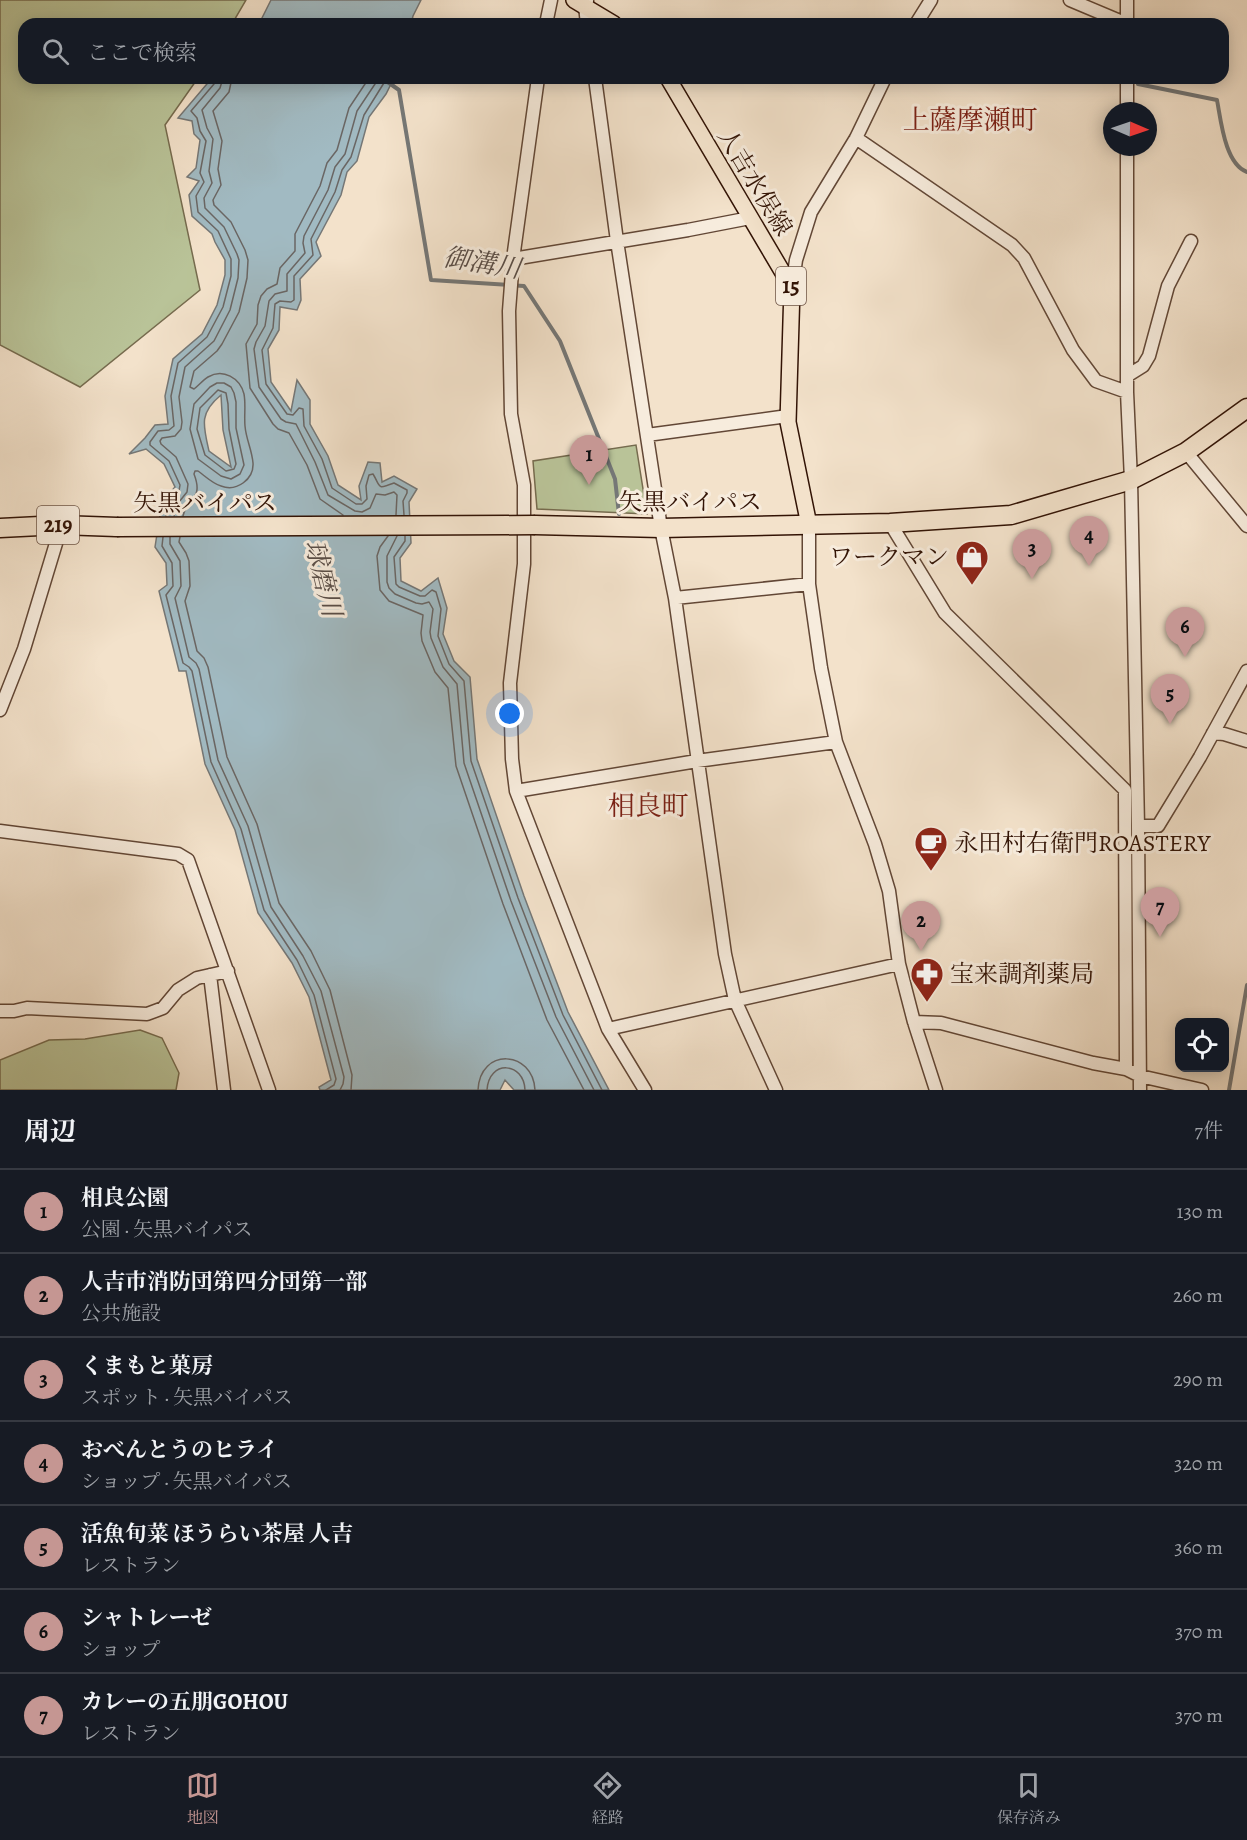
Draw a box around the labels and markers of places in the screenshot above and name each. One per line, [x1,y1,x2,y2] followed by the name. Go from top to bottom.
[570,436,608,485] pin: 1
[1070,516,1108,566] pin: 4
[1012,530,1052,579] pin: 3
[954,539,990,586] shop icon: ワークマン
[829,541,949,573] place label: ワークマン
[1166,608,1204,657] pin: 6
[1150,674,1190,724] pin: 5
[913,825,949,872] cafe icon: 永田村右衛門ROASTERY
[954,827,1211,859] place label: 永田村右衛門ROASTERY
[1140,888,1180,937] pin: 7
[902,902,940,951] pin: 2
[909,956,945,1003] pharmacy icon: 宝来調剤薬局
[950,958,1094,990] place label: 宝来調剤薬局

